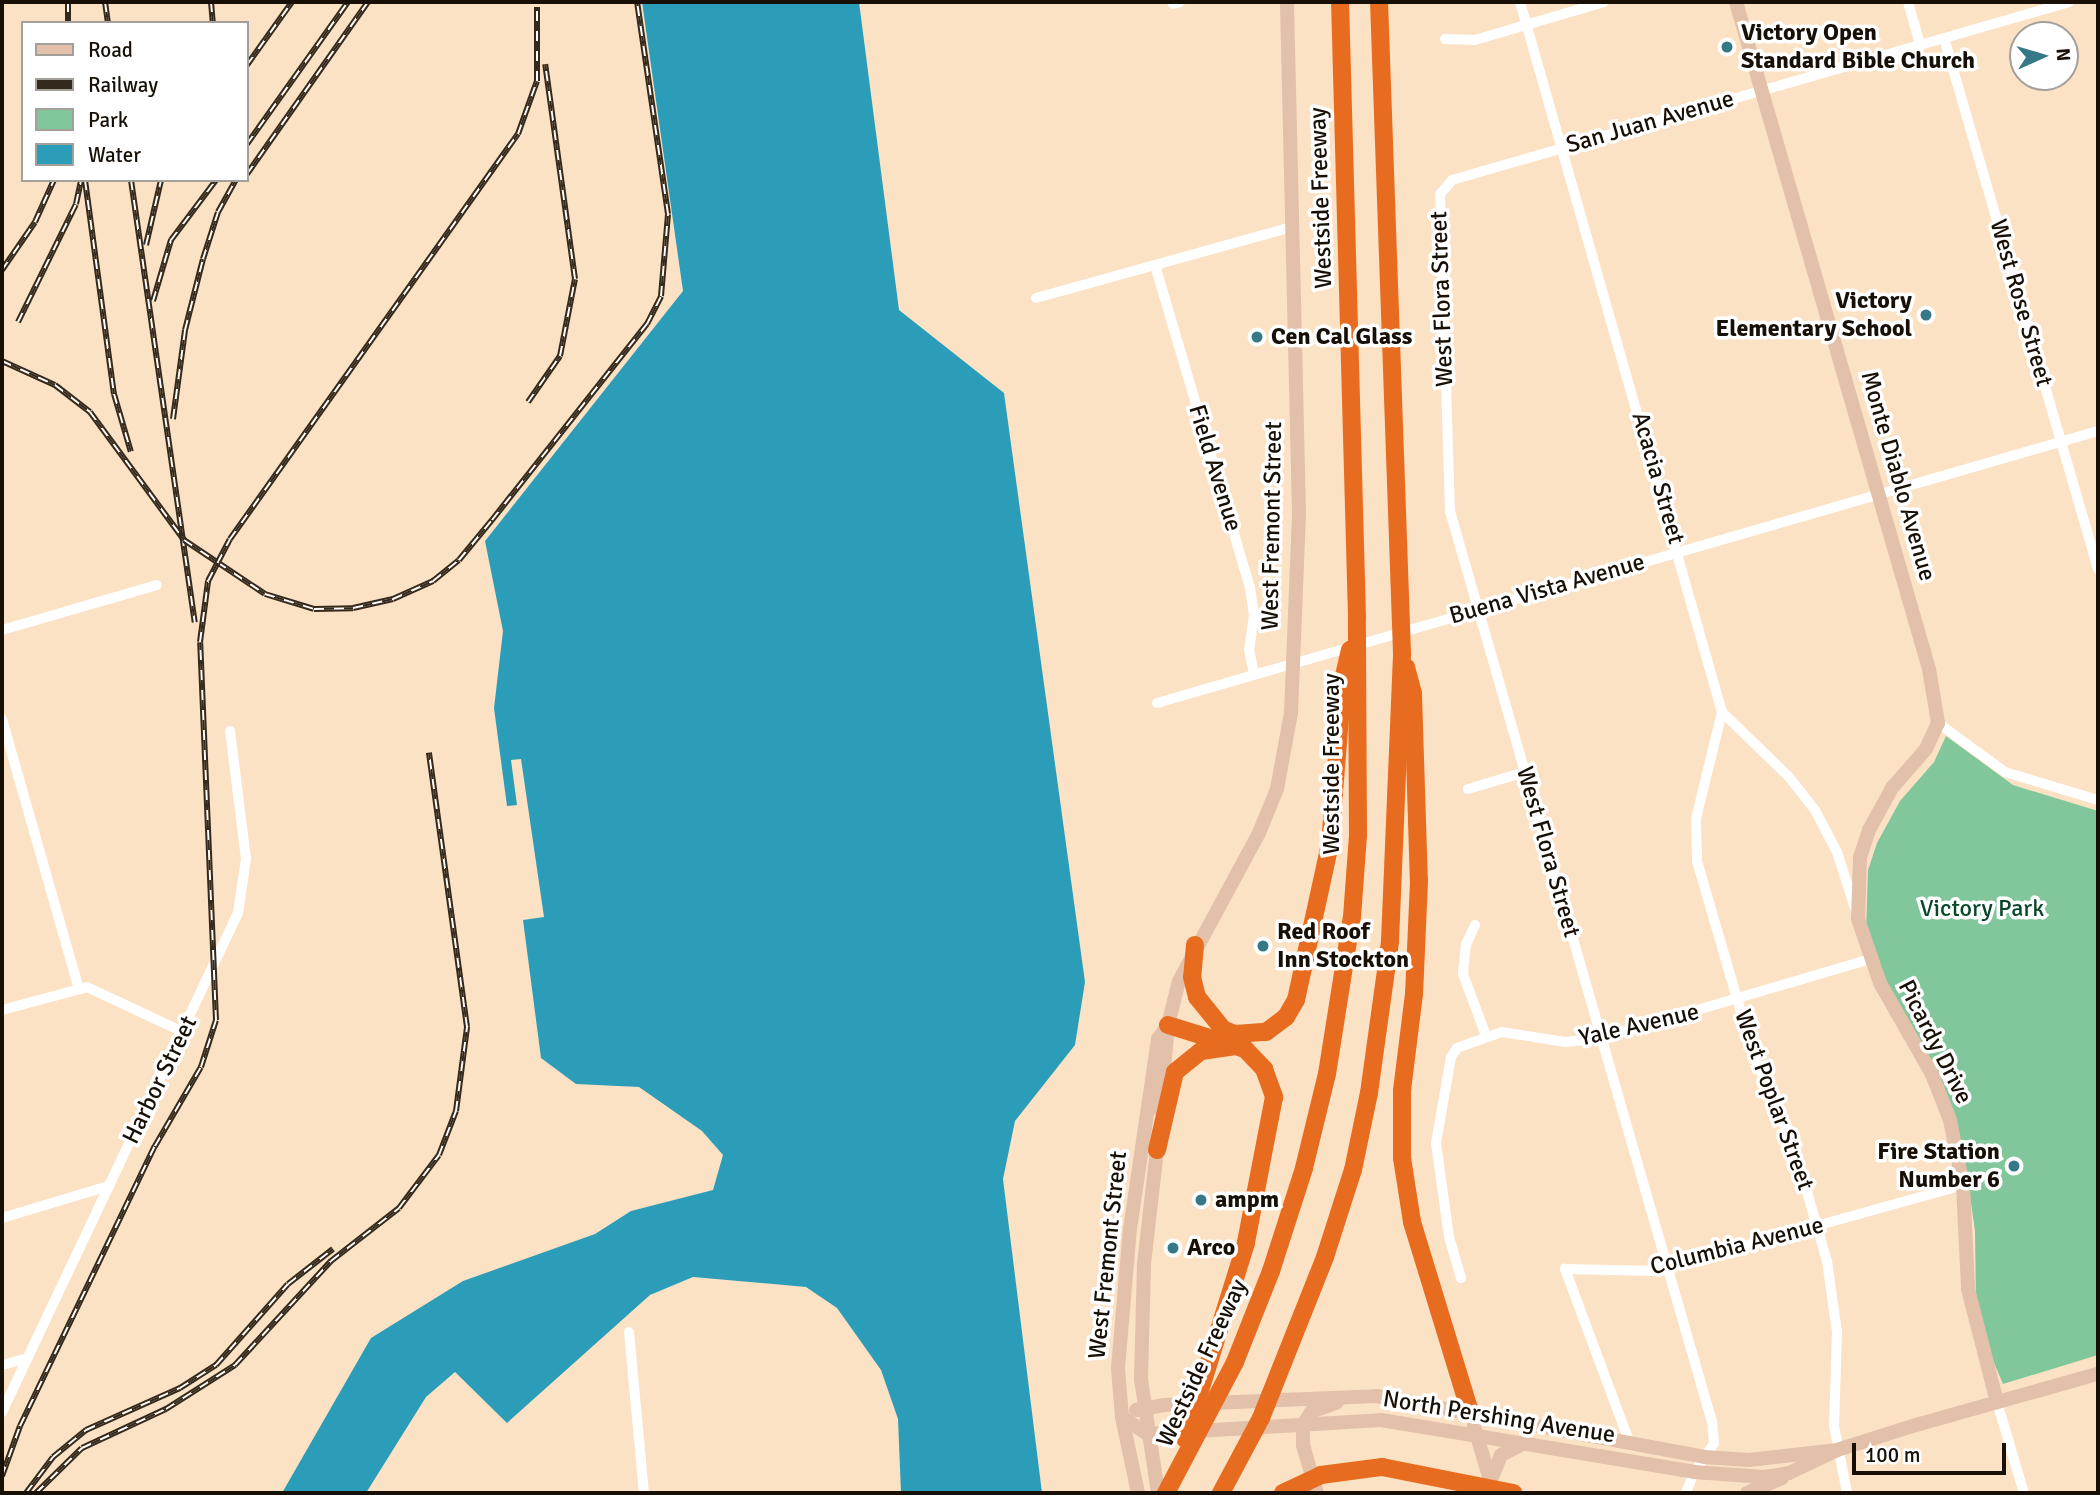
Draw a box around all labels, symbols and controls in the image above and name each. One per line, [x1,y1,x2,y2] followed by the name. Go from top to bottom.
[1741,19,1975,75] place label: Victory Open Standard Bible Church
[21,21,248,182] legend
[2009,21,2079,91] north arrow
[88,37,133,63] text: Road
[1719,39,1735,55] marker: Victory Open Standard Bible Church
[2051,47,2075,62] text: N
[88,72,158,98] text: Railway
[1563,84,1737,160] street label: San Juan Avenue
[88,107,128,133] text: Park
[1303,107,1339,289] street label: Westside Freeway
[88,142,141,168] text: Water
[1425,211,1459,387] street label: West Flora Street
[1983,216,2059,390] street label: West Rose Street
[1715,287,1912,343] place label: Victory Elementary School
[1918,307,1934,323] marker: Victory Elementary School
[1271,323,1412,351] place label: Cen Cal Glass
[1249,329,1265,345] marker: Cen Cal Glass
[1854,368,1942,584] street label: Monte Diablo Avenue
[1182,401,1248,535] street label: Field Avenue
[1625,409,1691,547] street label: Acacia Street
[1256,421,1288,631] street label: West Fremont Street
[1446,547,1648,631] street label: Buena Vista Avenue
[1318,673,1346,855] street label: Westside Freeway
[1510,763,1586,941] street label: West Flora Street
[1920,895,2044,923] park label: Victory Park
[1277,918,1409,974] place label: Red Roof Inn Stockton
[1255,938,1271,954] marker: Red Roof Inn Stockton
[1891,975,1979,1109] street label: Picardy Drive
[1576,997,1702,1053] street label: Yale Avenue
[1728,1006,1820,1194] street label: West Poplar Street
[117,1011,203,1149] street label: Harbor Street
[1877,1138,2000,1194] place label: Fire Station Number 6
[1083,1150,1133,1360] street label: West Fremont Street
[2006,1158,2022,1174] marker: Fire Station Number 6
[1215,1186,1279,1214] place label: ampm
[1193,1192,1209,1208] marker: ampm
[1647,1211,1827,1281] street label: Columbia Avenue
[1187,1234,1235,1262] place label: Arco
[1165,1240,1181,1256] marker: Arco
[1151,1275,1253,1451] street label: Westside Freeway
[1381,1384,1617,1450] street label: North Pershing Avenue
[1855,1428,2009,1472] scale bar
[1865,1442,1920,1468] text: 100 m

